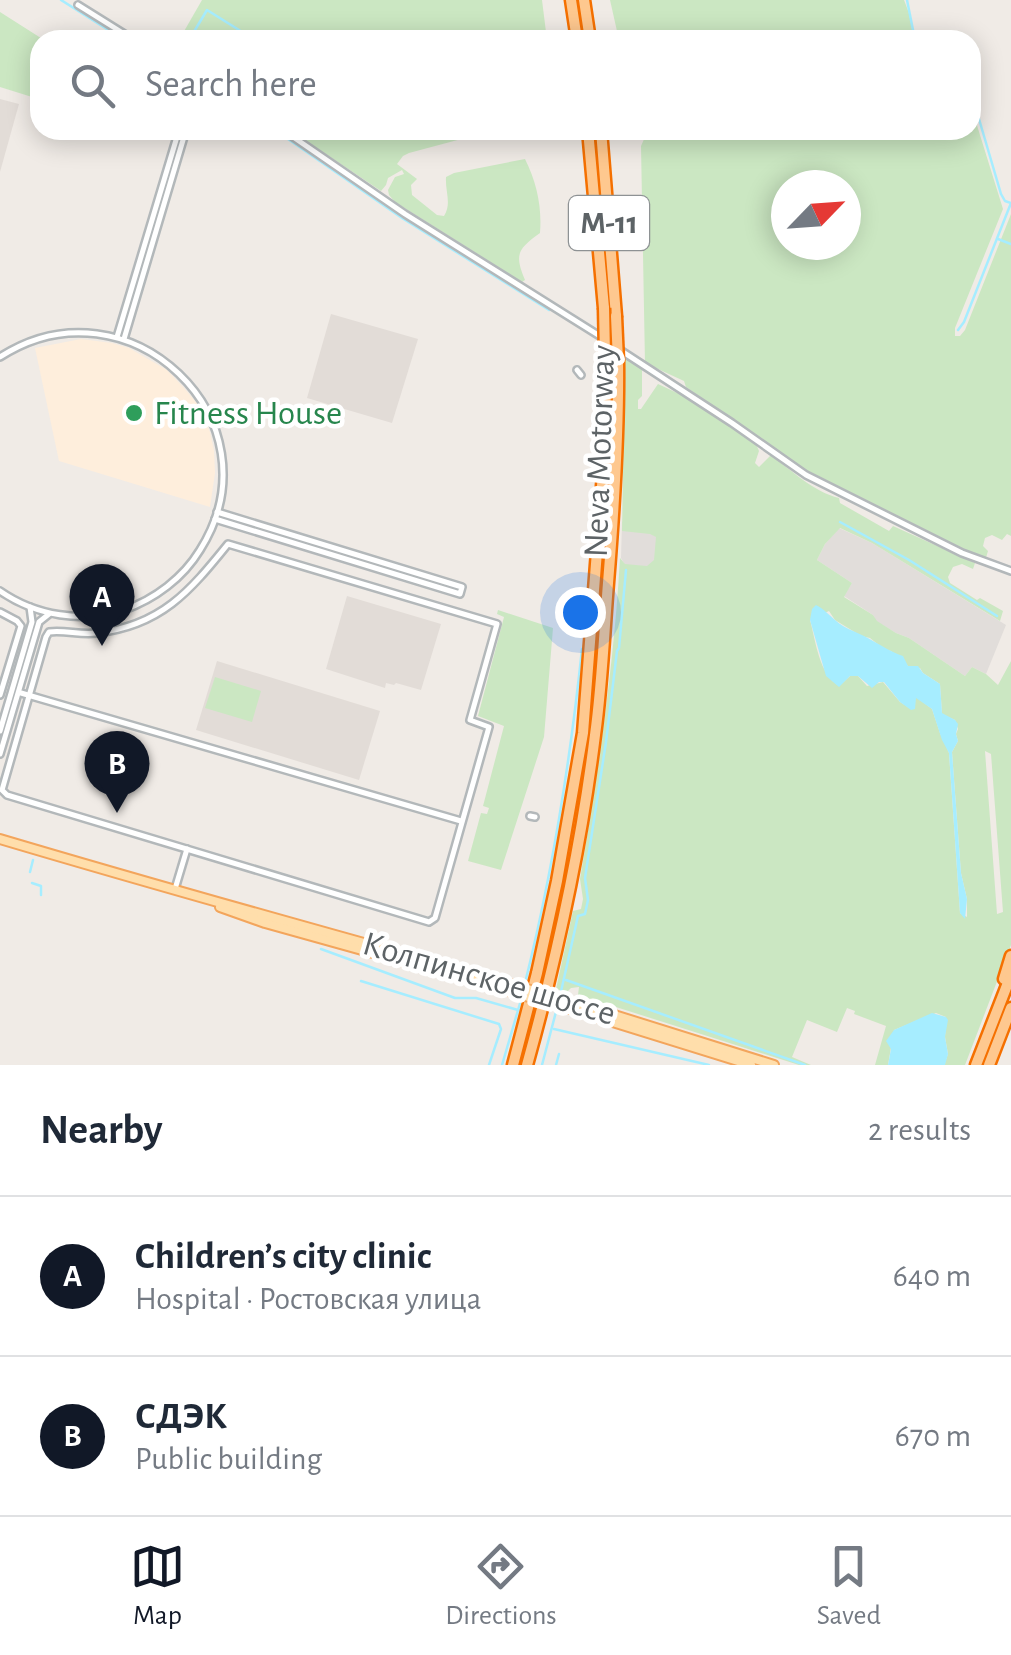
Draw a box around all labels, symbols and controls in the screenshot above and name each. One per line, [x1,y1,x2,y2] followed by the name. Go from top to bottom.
[30,30,981,140] search box
[65,58,120,113] icon: search
[145,66,317,104] text: Search here
[771,170,861,260] north arrow
[569,196,649,250] road number: М-11
[579,344,621,558] street label: Neva Motorway
[154,396,342,431] place label: Fitness House
[123,402,145,424] marker: Fitness House
[70,564,134,646] pin: A
[555,587,606,638] your location
[84,730,150,813] pin: B
[359,926,619,1032] street label: Колпинское шоссе
[40,1109,163,1151] text: Nearby
[868,1114,971,1146] text: 2 results
[135,1238,431,1276] text: Children’s city clinic
[63,1260,82,1292] text: A
[893,1260,971,1292] text: 640 m
[135,1283,481,1315] text: Hospital · Ростовская улица
[135,1398,227,1436] text: СДЭК
[63,1420,82,1452] text: B
[895,1420,971,1452] text: 670 m
[135,1443,322,1475] text: Public building
[130,1539,185,1633] tab: Map
[445,1539,557,1633] tab: Directions
[817,1539,881,1633] tab: Saved

